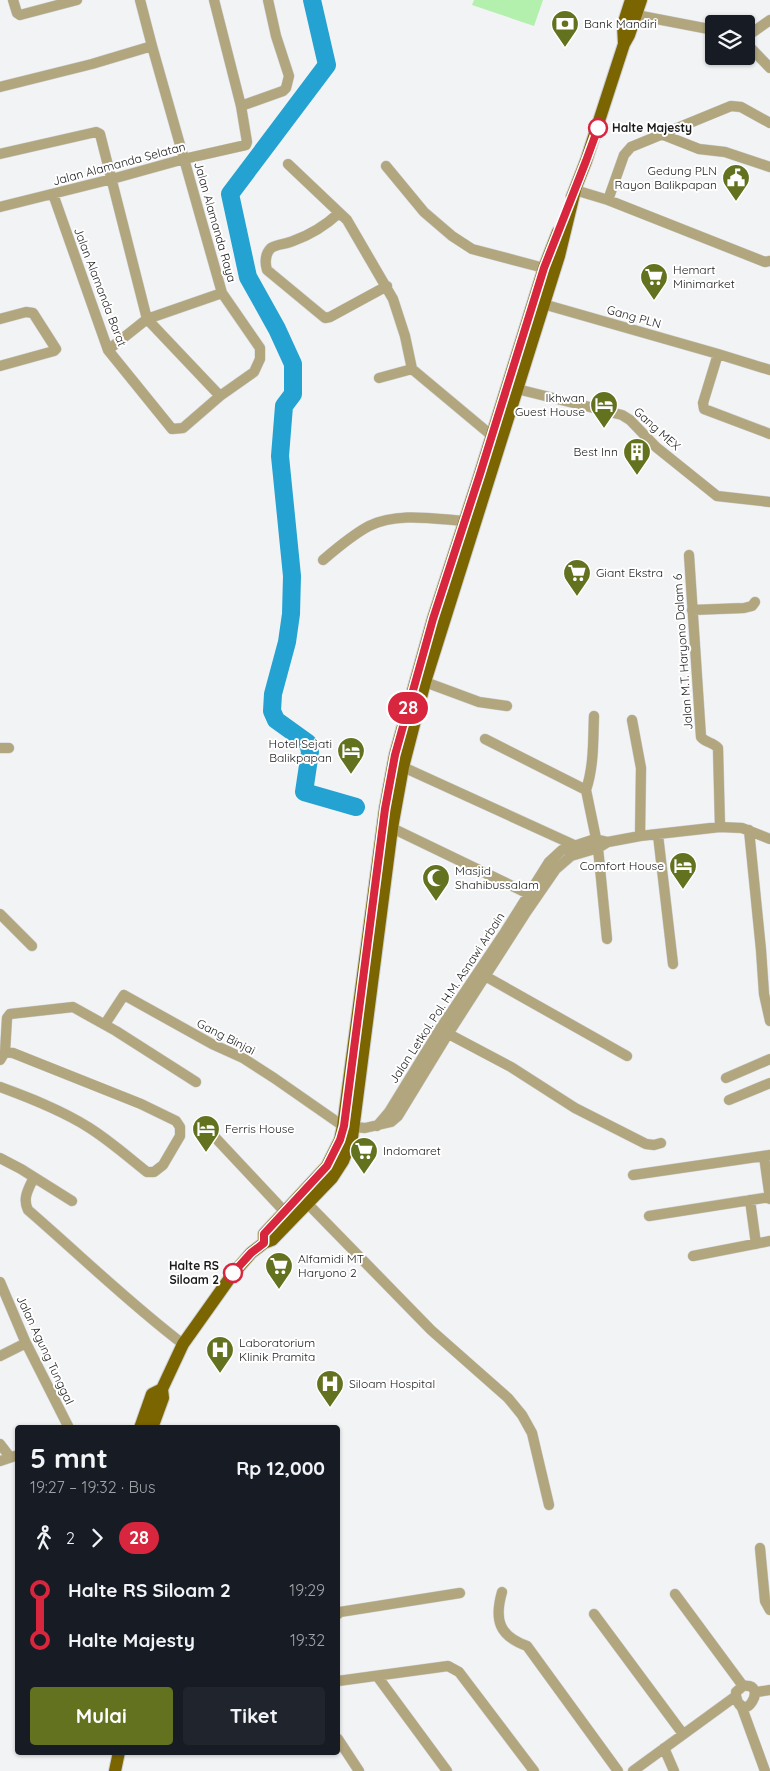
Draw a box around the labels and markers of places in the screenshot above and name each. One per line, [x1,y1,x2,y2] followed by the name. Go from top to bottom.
[550,9,580,48] bank icon: Bank Mandiri
[584,16,657,31] place label: Bank Mandiri
[588,118,608,138] marker: Halte Majesty
[612,120,692,135] place label: Halte Majesty
[615,163,717,192] place label: Gedung PLN Rayon Balikpapan
[721,163,751,202] public building icon: Gedung PLN Rayon Balikpapan
[639,262,669,301] supermarket icon: Hemart Minimarket
[673,262,735,291] place label: Hemart Minimarket
[515,390,585,419] place label: Ikhwan Guest House
[589,390,619,429] hotel icon: Ikhwan Guest House
[622,437,652,476] building icon: Best Inn
[574,444,618,459] place label: Best Inn
[562,558,592,597] supermarket icon: Giant Ekstra
[596,565,663,580] place label: Giant Ekstra
[269,736,332,765] place label: Hotel Sejati Balikpapan
[336,736,366,775] hotel icon: Hotel Sejati Balikpapan
[668,851,698,890] hotel icon: Comfort House
[580,858,664,873] place label: Comfort House
[421,863,451,902] mosque icon: Masjid Shahibussalam
[455,863,539,892] place label: Masjid Shahibussalam
[191,1114,221,1153] hotel icon: Ferris House
[225,1121,294,1136] place label: Ferris House
[349,1136,379,1175] supermarket icon: Indomaret
[383,1143,441,1158] place label: Indomaret
[264,1251,294,1290] supermarket icon: Alfamidi MT Haryono 2
[298,1251,364,1280] place label: Alfamidi MT Haryono 2
[169,1258,219,1287] place label: Halte RS Siloam 2
[223,1263,243,1283] marker: Halte RS Siloam 2
[205,1335,235,1374] hospital icon: Laboratorium Klinik Pramita
[239,1335,315,1364] place label: Laboratorium Klinik Pramita
[315,1369,345,1408] hospital icon: Siloam Hospital
[349,1376,435,1391] place label: Siloam Hospital

